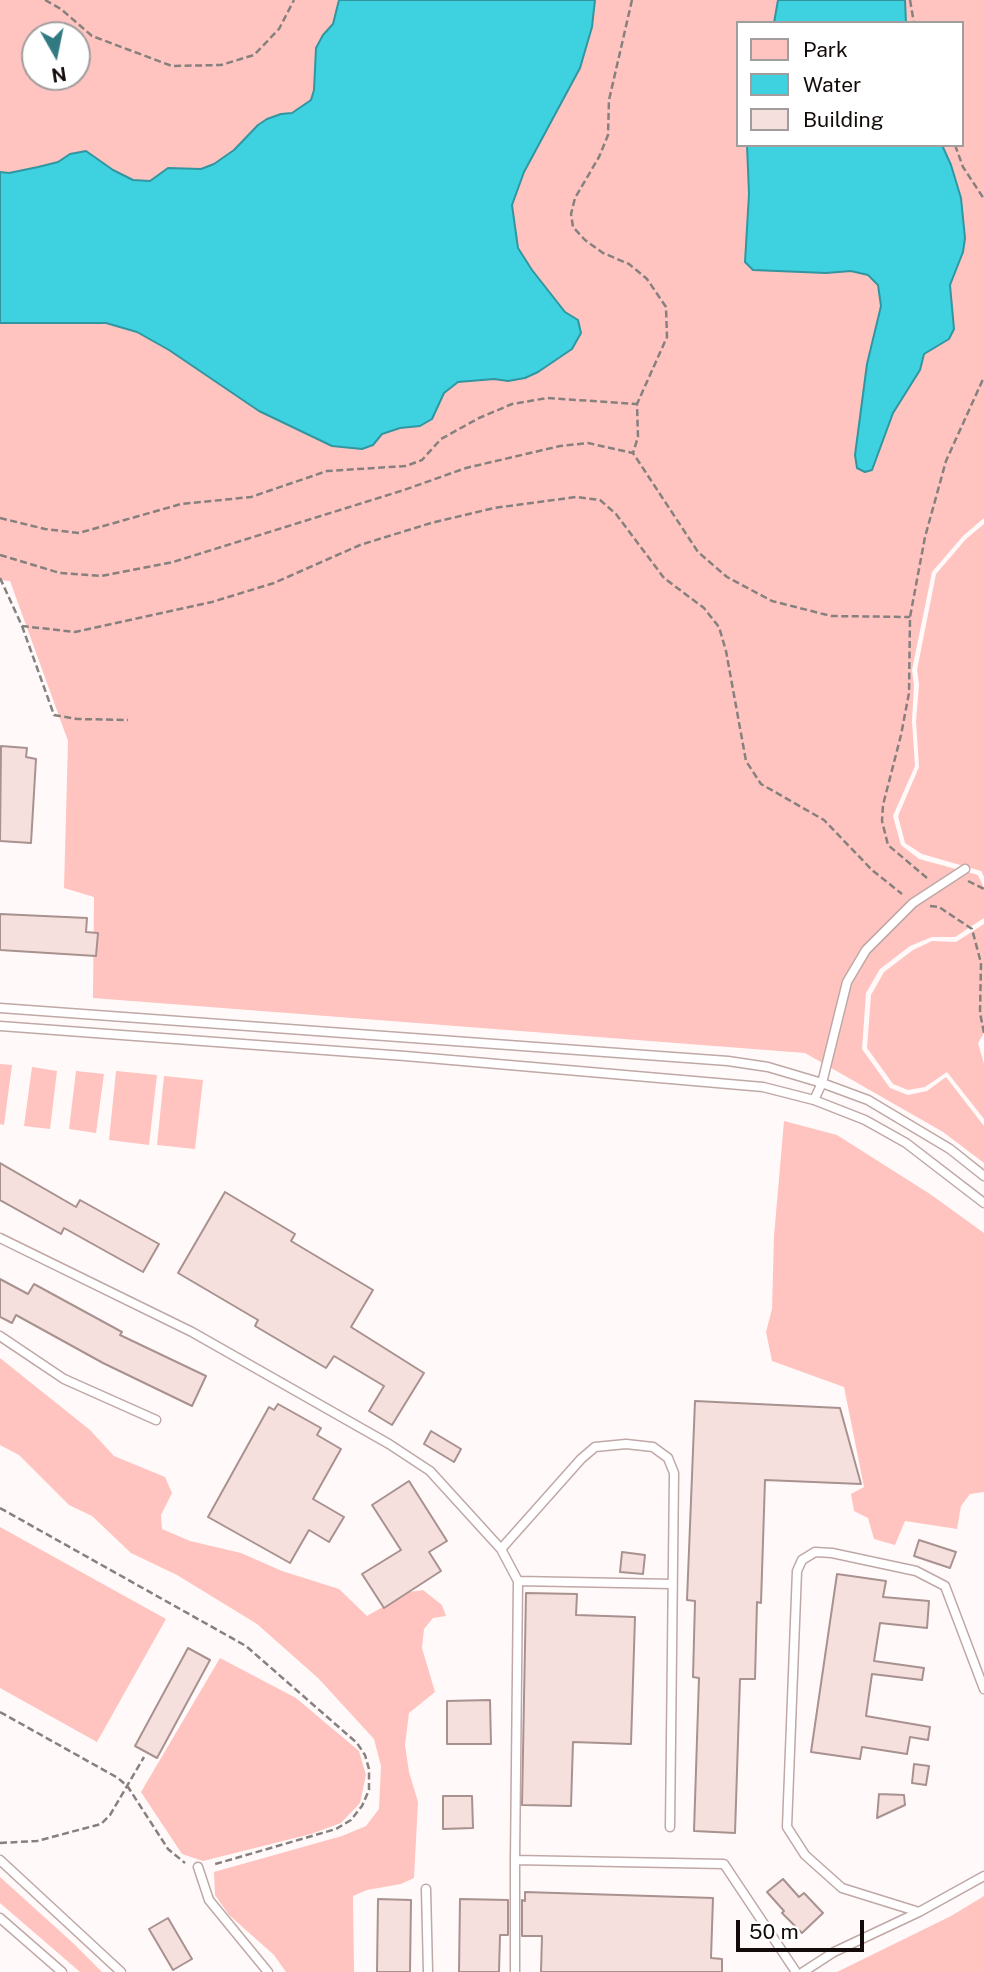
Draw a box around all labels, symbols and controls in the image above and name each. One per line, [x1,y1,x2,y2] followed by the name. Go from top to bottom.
[21,21,91,91] north arrow
[736,21,963,147] legend
[803,37,848,62] text: Park
[50,63,68,87] text: N
[803,72,861,97] text: Water
[803,107,884,132] text: Building
[739,1906,867,1950] scale bar
[749,1919,799,1944] text: 50 m

